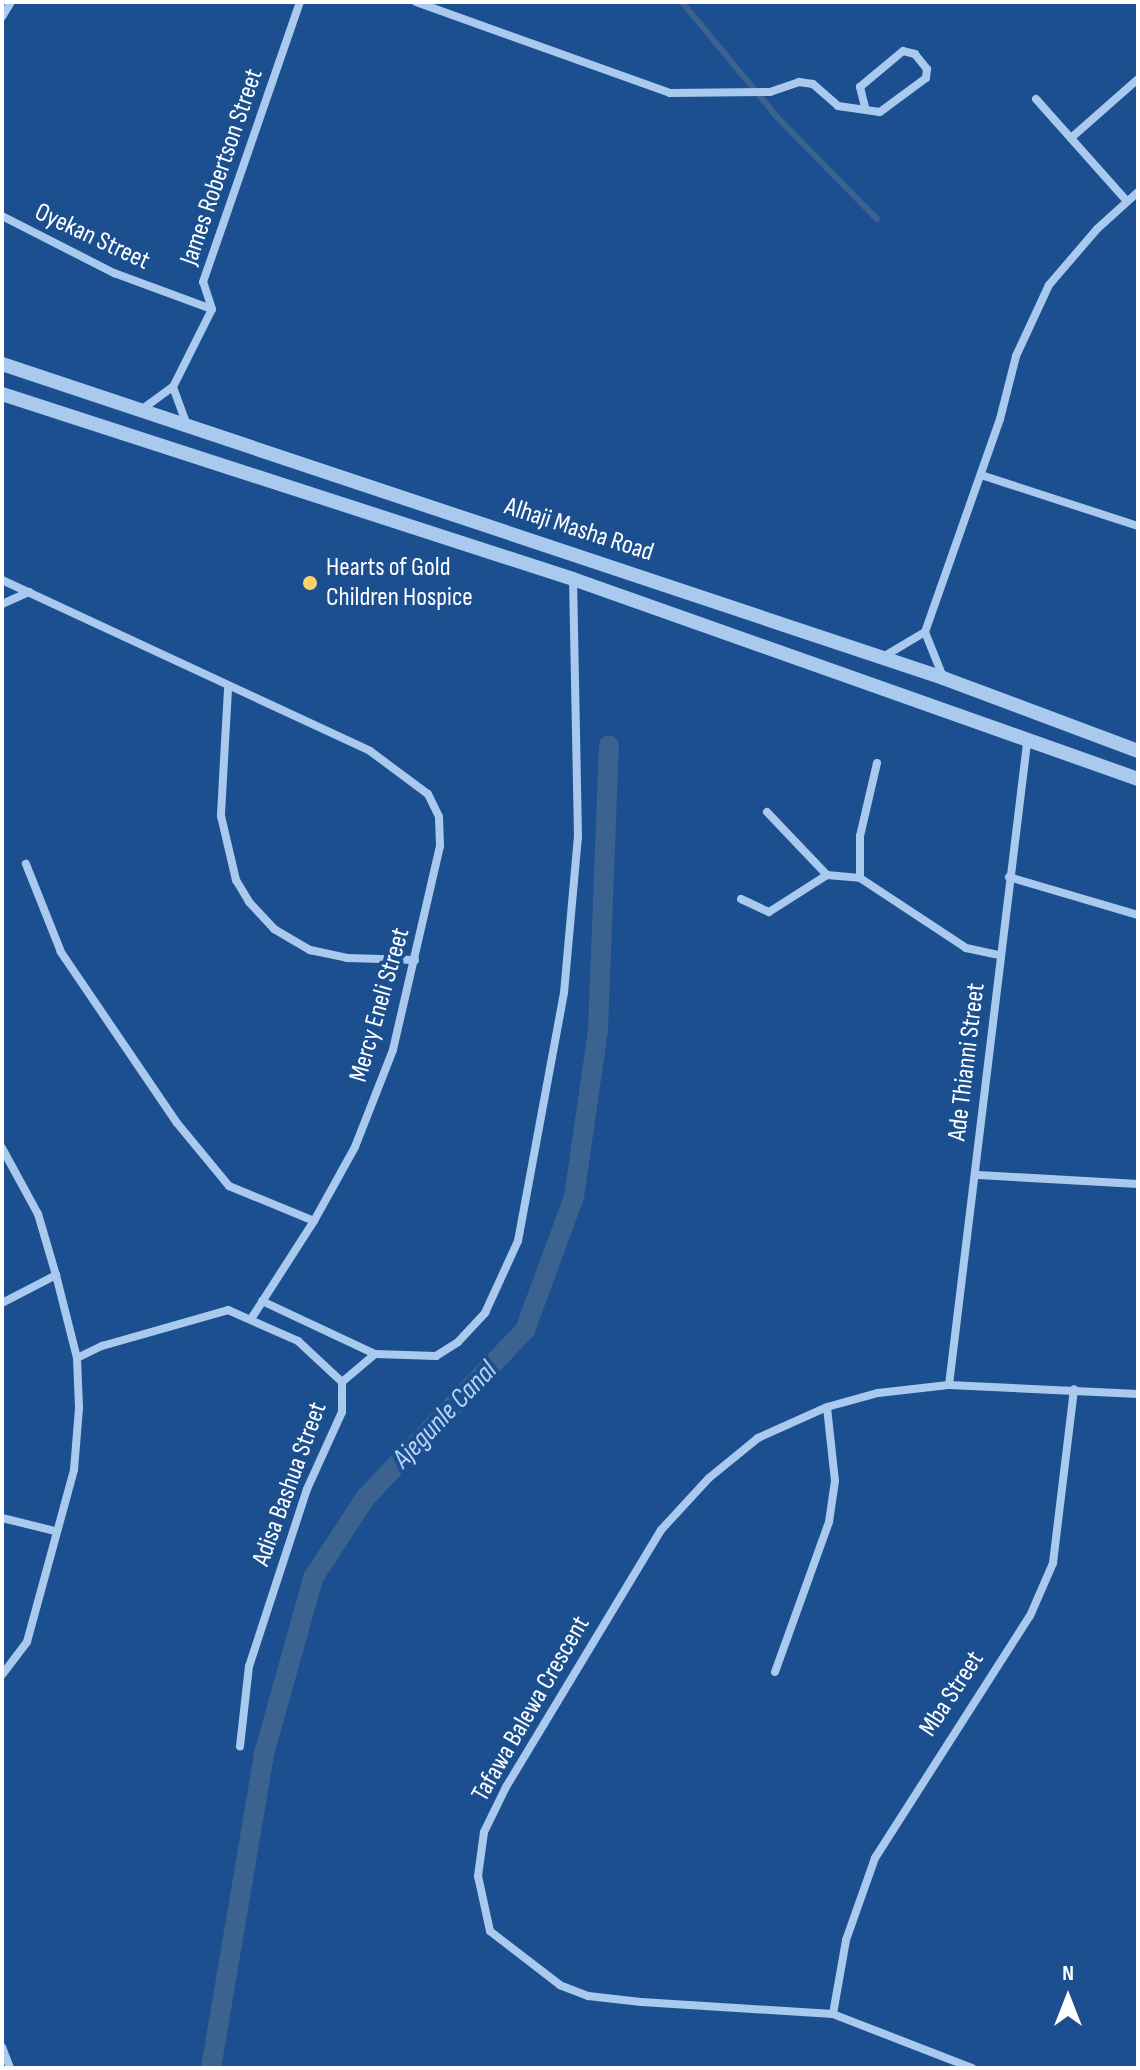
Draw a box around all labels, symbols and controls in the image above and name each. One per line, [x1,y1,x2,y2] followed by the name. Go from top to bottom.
[174,65,270,269] street label: James Robertson Street
[30,197,154,277] street label: Oyekan Street
[501,491,657,569] street label: Alhaji Masha Road
[326,552,473,614] place label: Hearts of Gold Children Hospice
[301,574,319,592] marker: Hearts of Gold Children Hospice
[343,924,417,1086] street label: Mercy Eneli Street
[942,981,992,1143] street label: Ade Thianni Street
[386,1355,504,1475] water label: Ajegunle Canal
[246,1398,334,1570] street label: Adisa Bashua Street
[465,1611,597,1807] street label: Tafawa Balewa Crescent
[913,1646,991,1742] street label: Mba Street
[1028,1958,1108,2038] north arrow
[1062,1960,1074,1987] text: N

